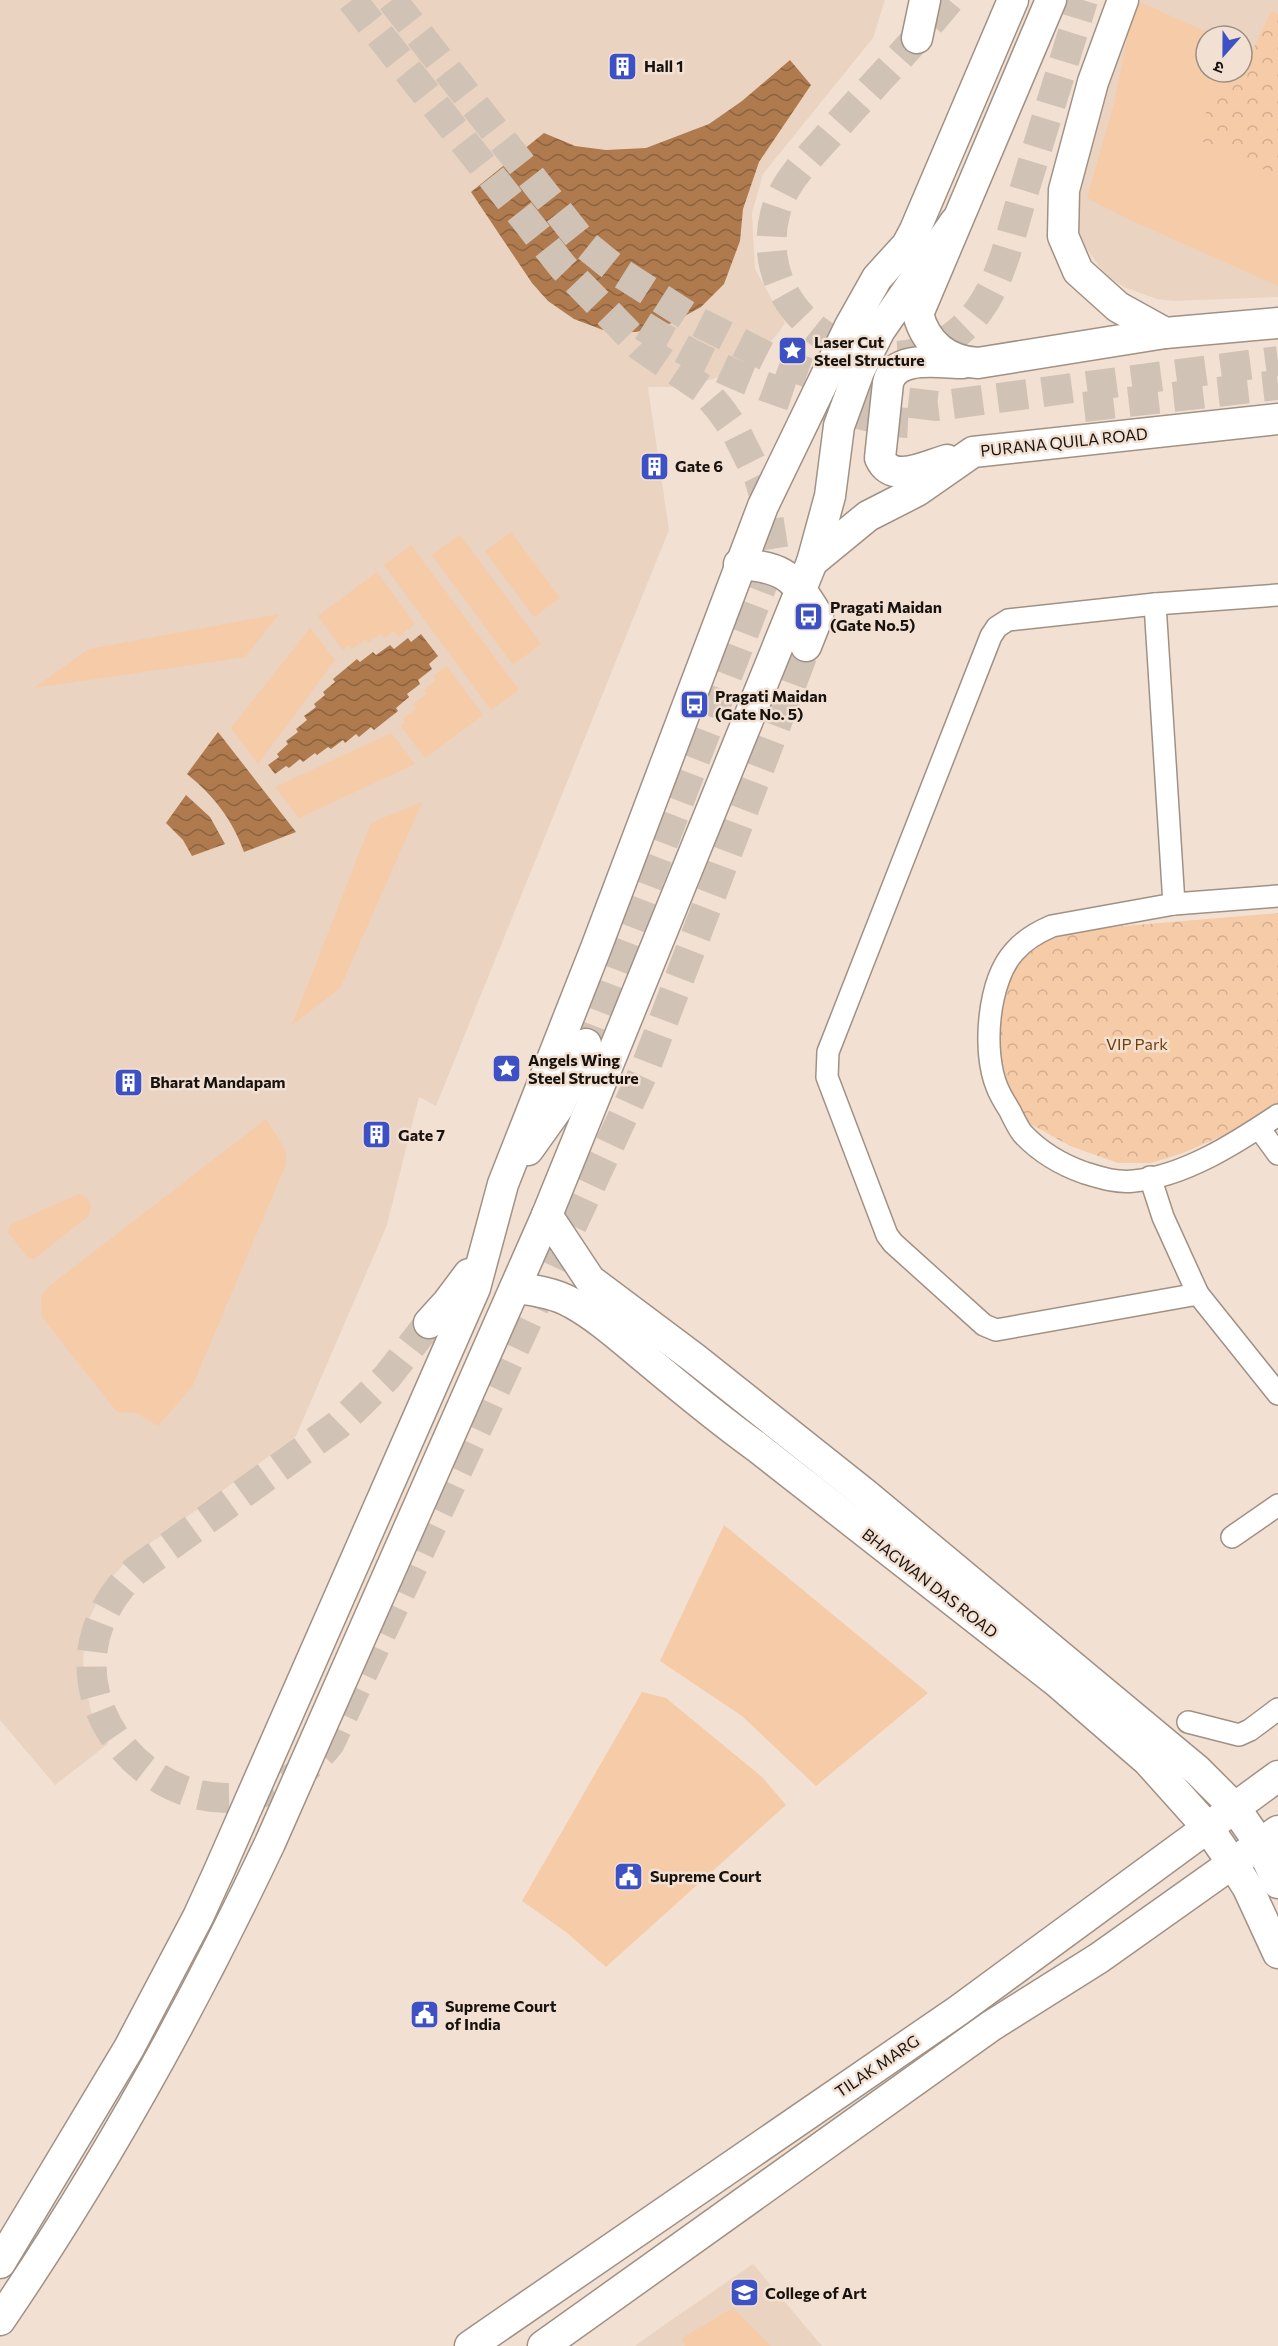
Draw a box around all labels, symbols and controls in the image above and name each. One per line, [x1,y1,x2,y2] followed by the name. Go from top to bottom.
[1194,24,1254,84] north arrow
[607,50,639,82] building icon: Hall 1
[644,56,683,75] place label: Hall 1
[1210,58,1226,79] text: उ
[814,332,925,369] place label: Laser Cut Steel Structure
[777,335,809,367] place icon: Laser Cut Steel Structure
[979,423,1149,460] street label: PURANA QUILA ROAD
[638,450,670,482] building icon: Gate 6
[675,456,723,475] place label: Gate 6
[830,597,942,634] place label: Pragati Maidan (Gate No.5)
[793,600,825,632] bus stop icon: Pragati Maidan (Gate No.5)
[715,686,827,723] place label: Pragati Maidan (Gate No. 5)
[678,689,710,721] bus stop icon: Pragati Maidan (Gate No. 5)
[1106,1034,1168,1053] park label: VIP Park
[528,1050,639,1087] place label: Angels Wing Steel Structure
[491,1053,523,1085] place icon: Angels Wing Steel Structure
[113,1066,145,1098] building icon: Bharat Mandapam
[150,1072,286,1091] place label: Bharat Mandapam
[361,1119,393,1151] building icon: Gate 7
[398,1125,445,1144] place label: Gate 7
[859,1524,1002,1641] street label: BHAGWAN DAS ROAD
[613,1860,645,1892] public building icon: Supreme Court
[650,1866,762,1885] place label: Supreme Court
[445,1996,557,2033] place label: Supreme Court of India
[408,1999,440,2031] public building icon: Supreme Court of India
[831,2031,922,2101] street label: TILAK MARG
[728,2277,760,2309] school or university icon: College of Art
[765,2283,867,2302] place label: College of Art

